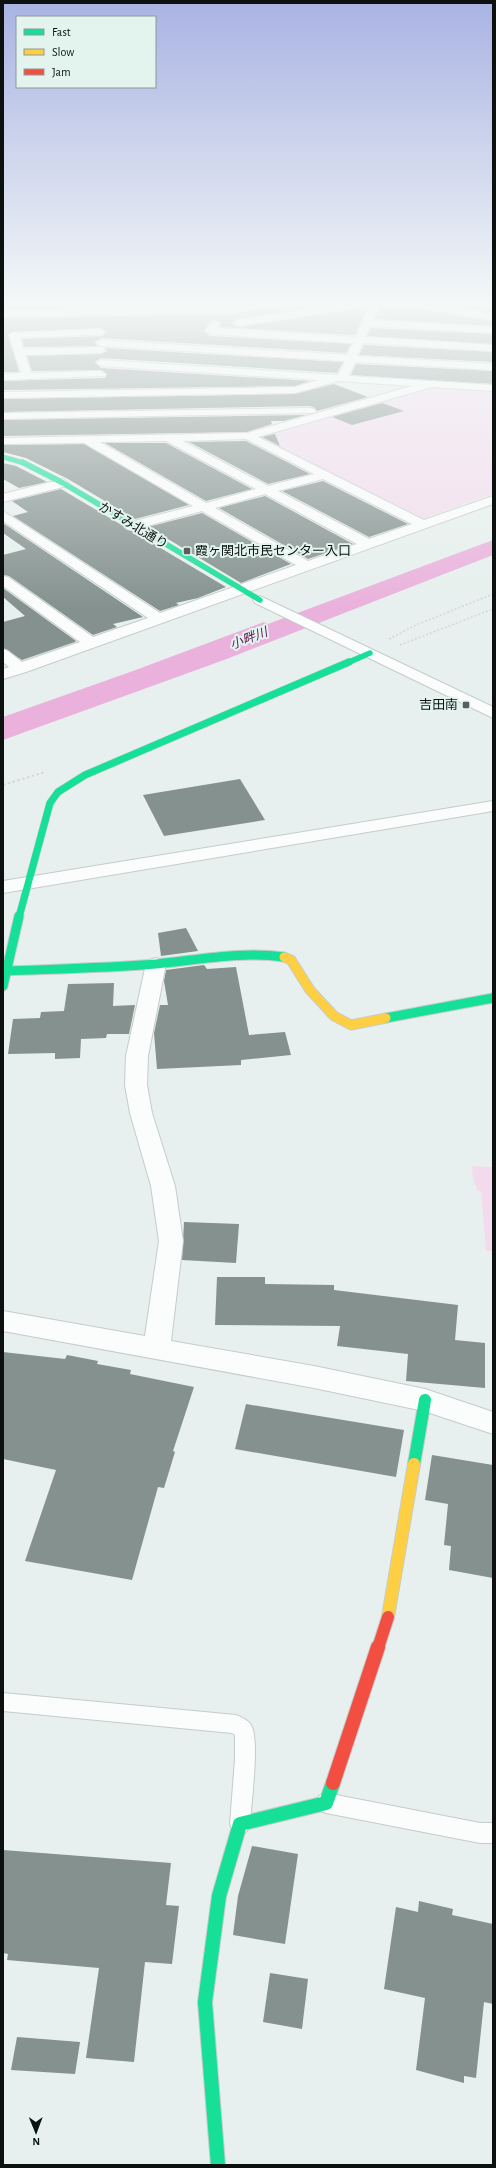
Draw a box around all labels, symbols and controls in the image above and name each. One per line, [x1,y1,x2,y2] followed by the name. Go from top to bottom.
[16,16,156,88] legend
[52,26,71,38] text: Fast
[52,46,74,58] text: Slow
[52,66,71,78] text: Jam
[96,499,171,552] street label: かすみ北通り
[195,543,351,558] place label: 霞ヶ関北市民センター入口
[182,546,192,556] marker: 霞ヶ関北市民センター入口
[228,624,271,652] water label: 小畔川
[419,698,458,712] place label: 吉田南
[461,700,471,710] marker: 吉田南
[16,2112,56,2152] north arrow
[32,2136,40,2147] text: N

